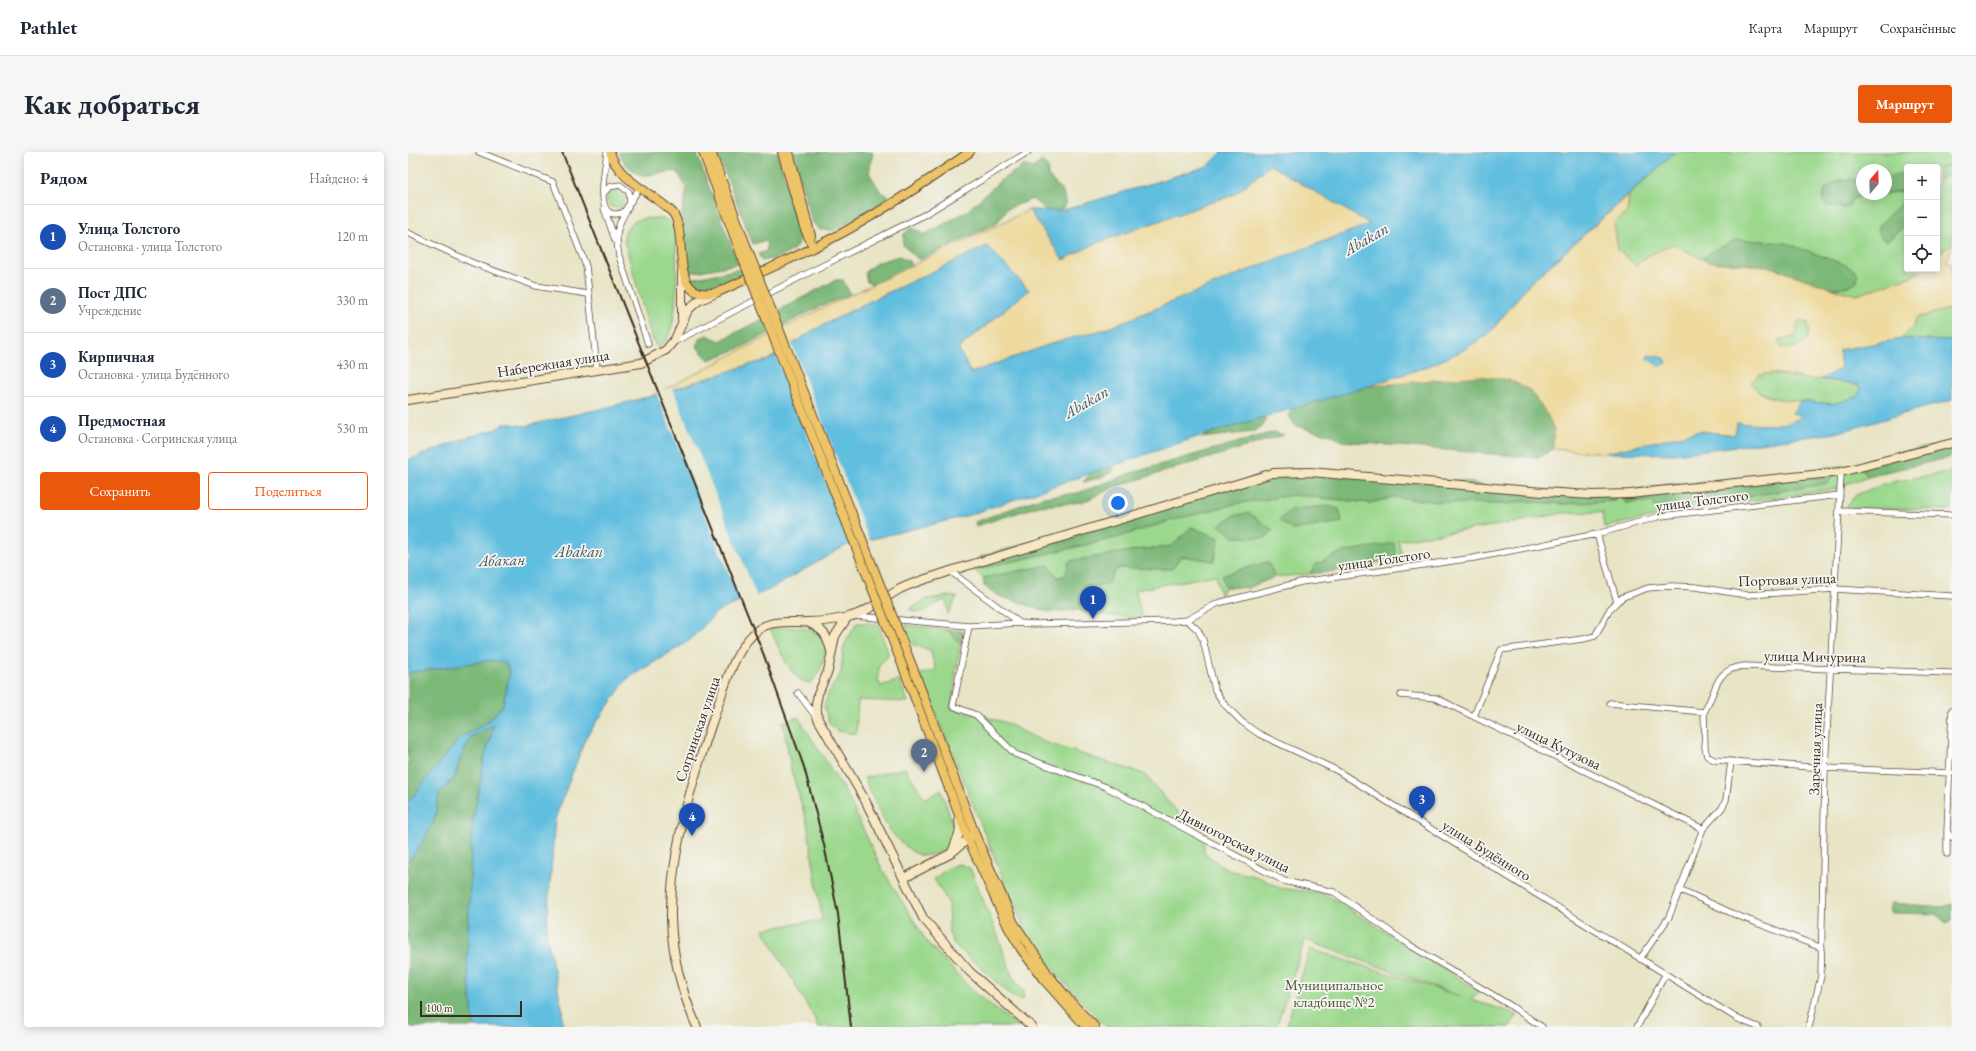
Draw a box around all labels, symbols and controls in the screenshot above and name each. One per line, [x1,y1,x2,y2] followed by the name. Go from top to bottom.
[20,15,77,40] text: Pathlet
[1749,19,1782,37] text: Карта
[1804,19,1858,37] text: Маршрут
[1880,19,1956,37] text: Сохранённые
[1858,85,1952,123] button: Маршрут
[24,86,200,122] text: Как добраться
[1856,164,1892,200] north arrow
[1904,164,1940,272] map controls
[1904,164,1940,200] button: +
[40,167,88,189] text: Рядом
[309,170,368,187] text: Найдено: 4
[1904,200,1940,236] button: −
[1339,218,1392,261] water label: Abakan
[78,219,180,238] text: Улица Толстого
[50,228,56,245] text: 1
[337,228,368,245] text: 120 m
[1904,236,1940,272] button: locate
[78,238,222,255] text: Остановка · улица Толстого
[78,283,147,302] text: Пост ДПС
[50,292,56,309] text: 2
[337,292,368,309] text: 330 m
[78,302,142,319] text: Учреждение
[496,345,610,381] street label: Набережная улица
[78,347,154,366] text: Кирпичная
[50,356,56,373] text: 3
[337,356,368,373] text: 430 m
[78,366,229,383] text: Остановка · улица Будённого
[1059,381,1112,424] water label: Abakan
[78,411,166,430] text: Предмостная
[50,420,56,437] text: 4
[337,420,368,437] text: 530 m
[78,430,237,447] text: Остановка · Согринская улица
[40,472,200,510] button: Сохранить
[208,472,368,510] button: Поделиться
[1655,485,1749,515] street label: улица Толстого
[1108,493,1128,513] your location
[554,541,603,562] water label: Abakan
[1337,543,1431,575] street label: улица Толстого
[477,549,526,571] water label: Абакан
[1738,568,1836,590] street label: Портовая улица
[1080,586,1106,619] pin: 1
[1764,646,1866,666] street label: улица Мичурина
[670,674,724,784] street label: Согринская улица
[1804,702,1826,796] street label: Заречная улица
[1514,716,1604,774] street label: улица Кутузова
[911,739,937,772] pin: 2
[1409,786,1435,819] pin: 3
[679,803,705,836] pin: 4
[1174,803,1294,877] street label: Дивногорская улица
[1439,815,1535,885] street label: улица Будённого
[1285,975,1383,1011] park label: Муниципальное кладбище №2
[420,999,522,1018] scale bar
[426,1001,453,1015] text: 100 m

